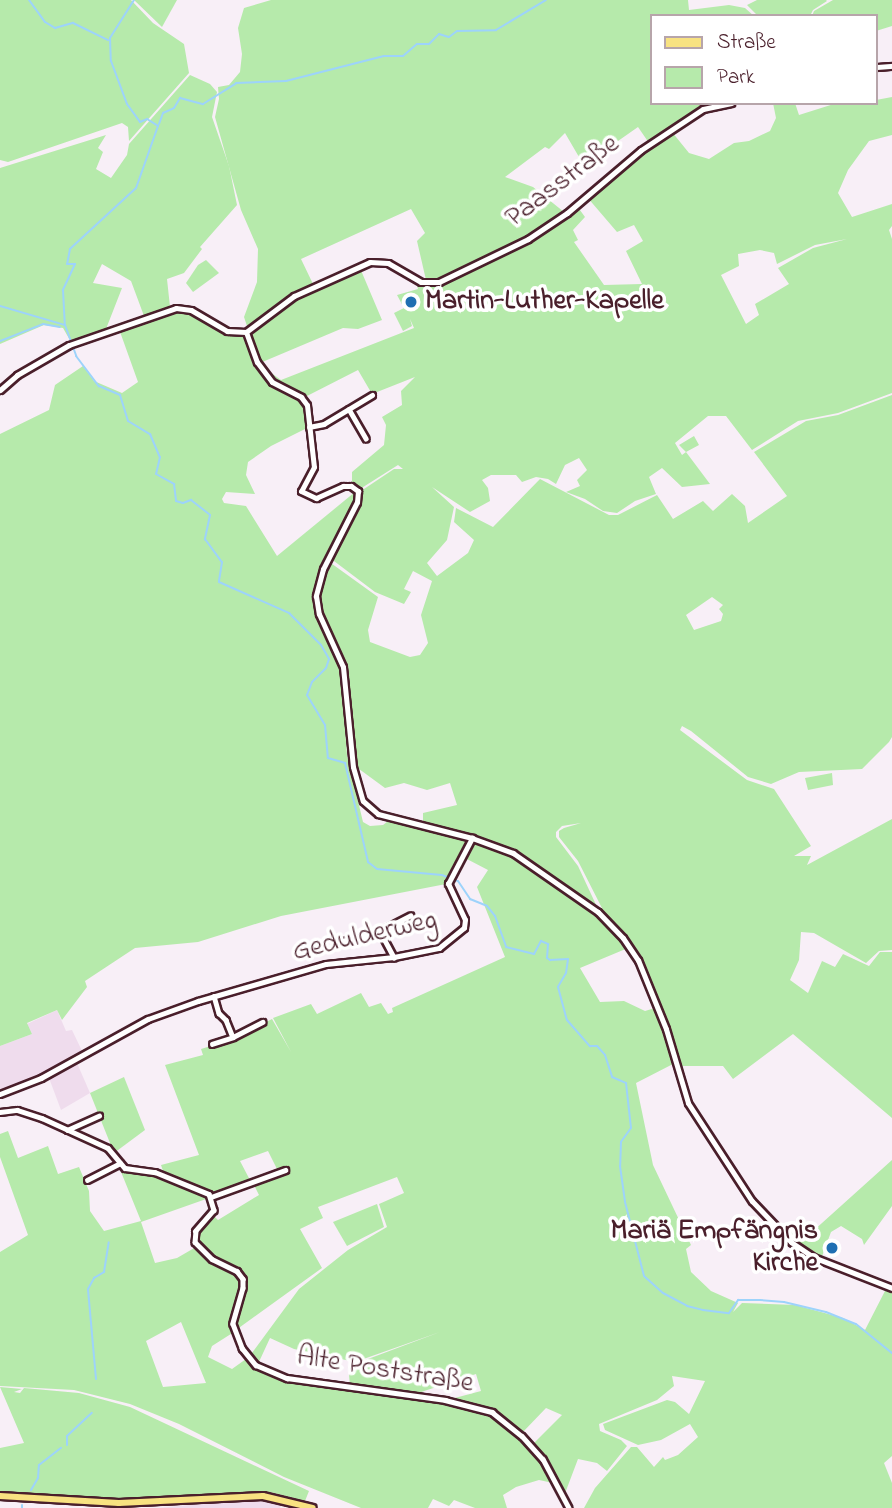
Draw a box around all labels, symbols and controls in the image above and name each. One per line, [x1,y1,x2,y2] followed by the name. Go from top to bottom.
[650,14,878,105] legend
[717,28,776,58] text: Straße
[717,63,755,93] text: Park
[500,128,626,236] street label: Paasstraße
[425,285,664,319] place label: Martin-Luther-Kapelle
[403,294,419,310] marker: Martin-Luther-Kapelle
[290,904,440,970] street label: Gedulderweg
[610,1215,818,1281] place label: Mariä Empfängnis Kirche
[824,1240,840,1256] marker: Mariä Empfängnis Kirche
[294,1340,476,1402] street label: Alte Poststraße

